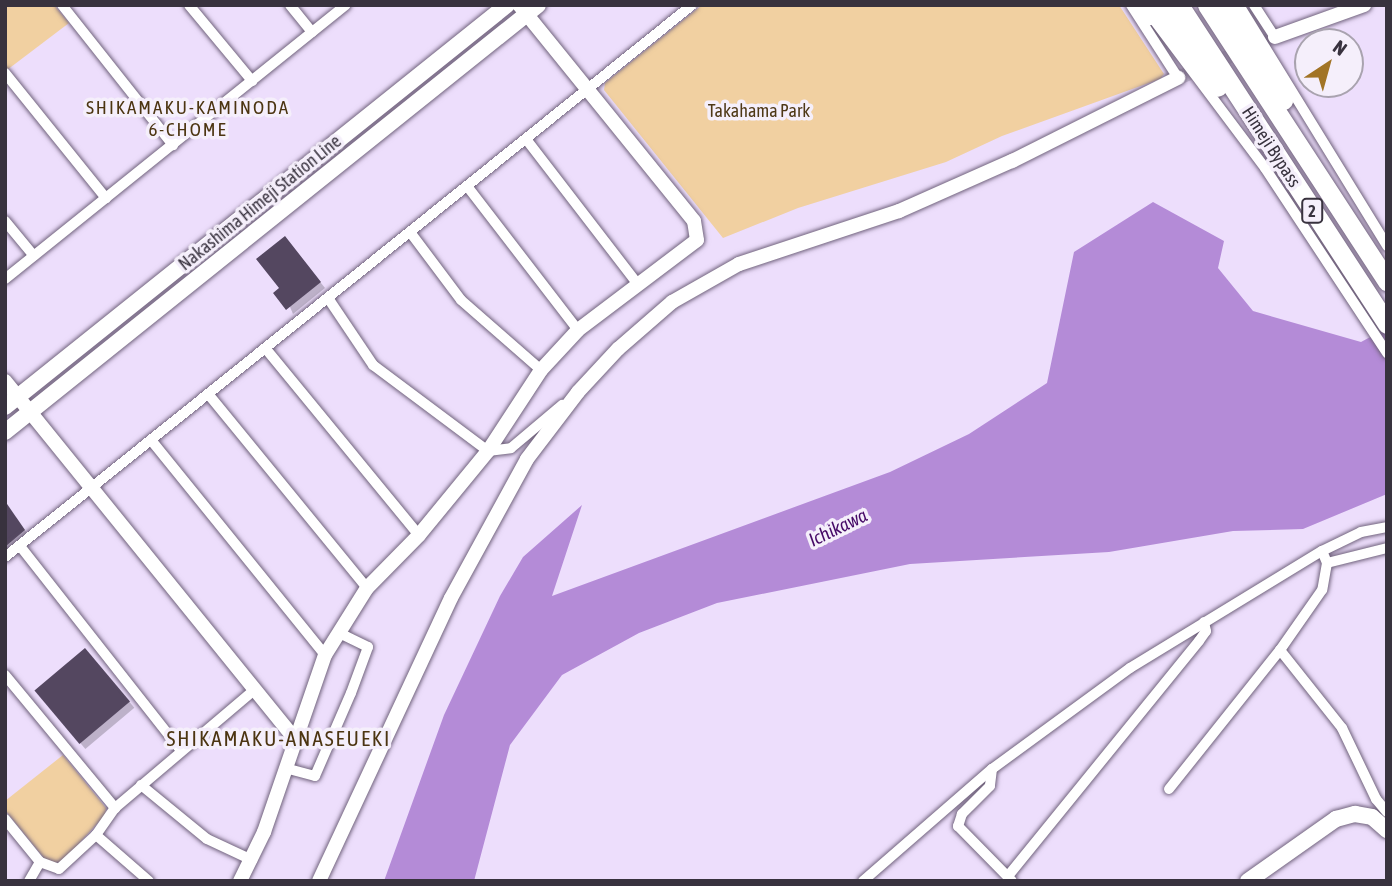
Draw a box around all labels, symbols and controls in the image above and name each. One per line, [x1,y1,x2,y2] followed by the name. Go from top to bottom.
[1294,28,1364,98] north arrow
[1329,35,1351,60] text: N
[88,97,288,141] district label: SHIKAMAKU-KAMINODA 6-CHOME
[708,100,810,122] park label: Takahama Park
[1237,103,1305,191] street label: Himeji Bypass
[174,131,346,275] street label: Nakashima Himeji Station Line
[1300,198,1324,224] road number: 2
[805,504,871,552] water label: Ichikawa
[169,725,389,751] district label: SHIKAMAKU-ANASEUEKI

